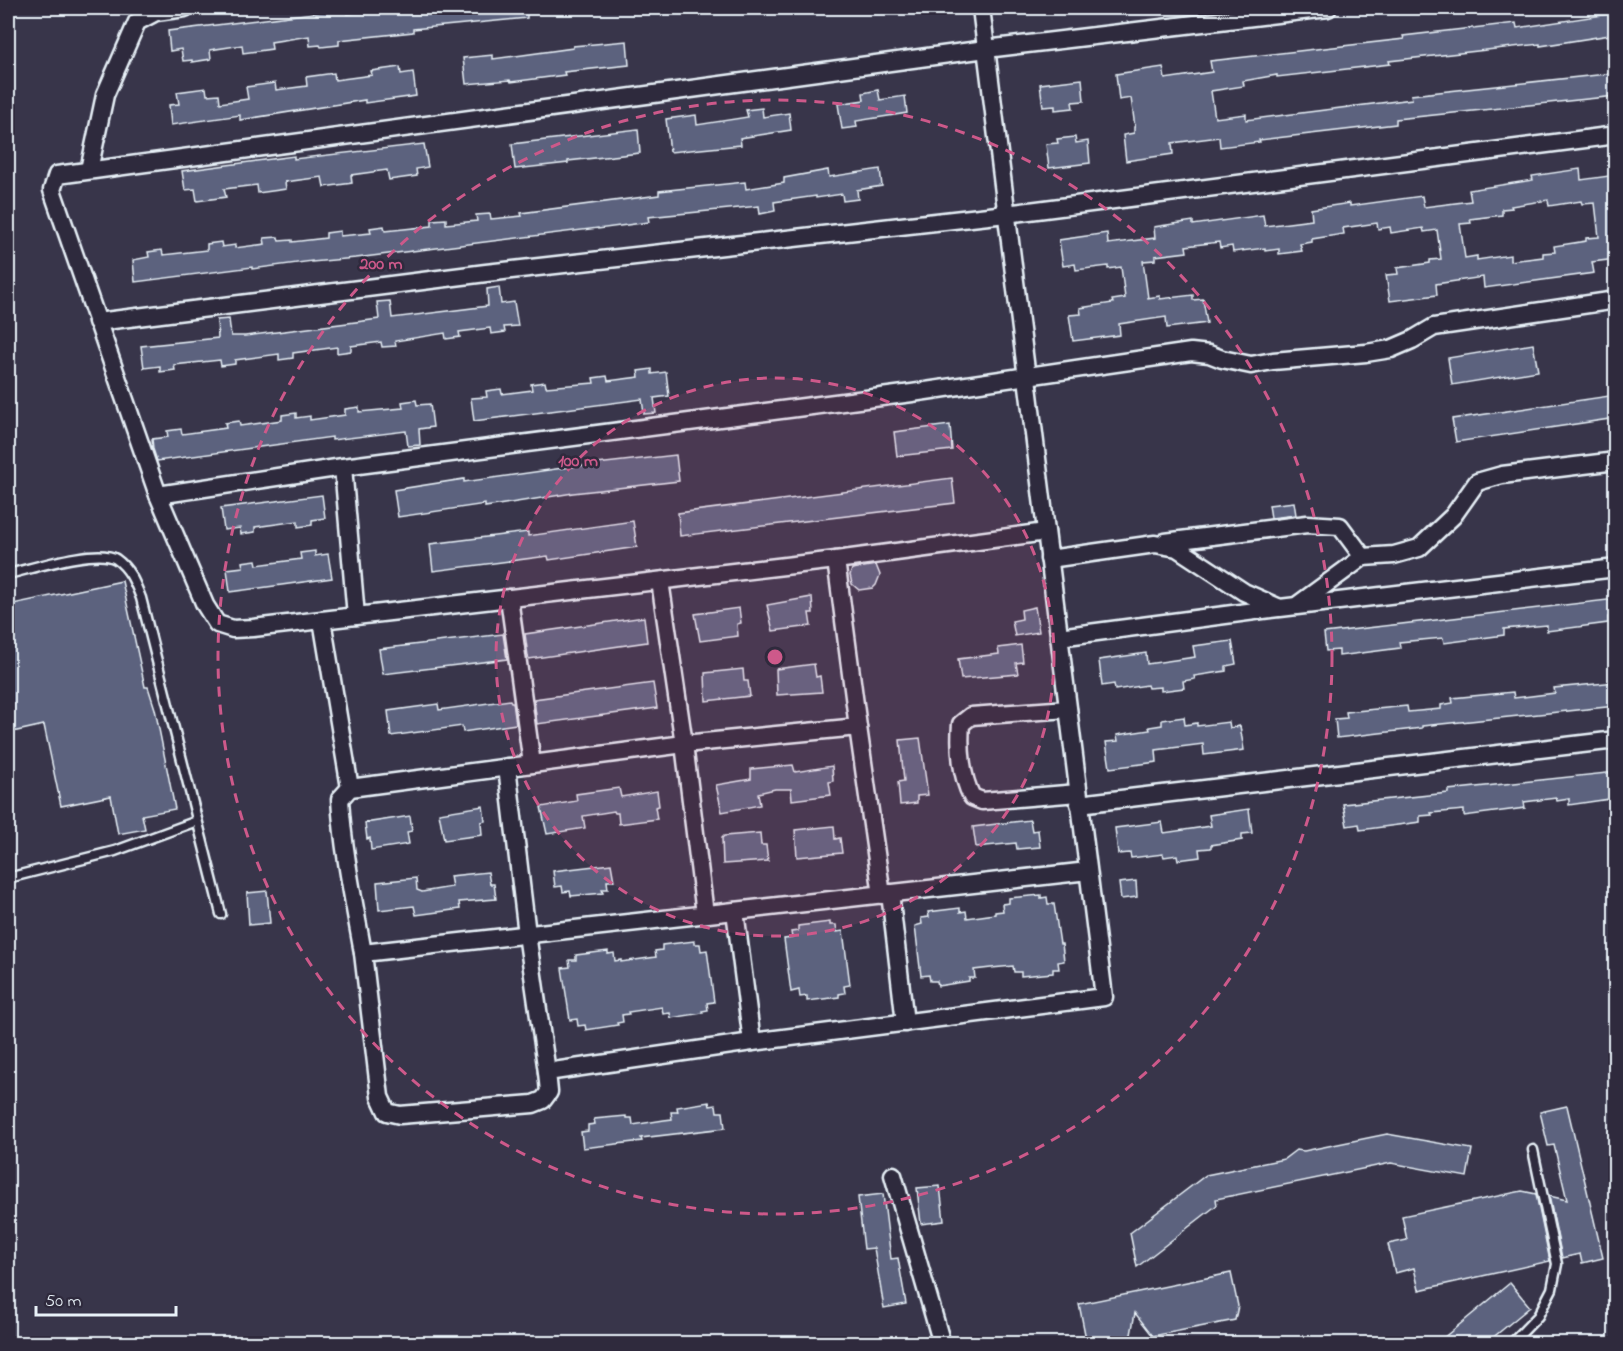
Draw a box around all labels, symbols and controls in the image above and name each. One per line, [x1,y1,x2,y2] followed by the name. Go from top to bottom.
[359,252,403,278] text: 200 m
[558,449,598,475] text: 100 m
[765,647,785,667] centre of rings
[36,1279,176,1317] scale bar
[45,1289,82,1315] text: 50 m

